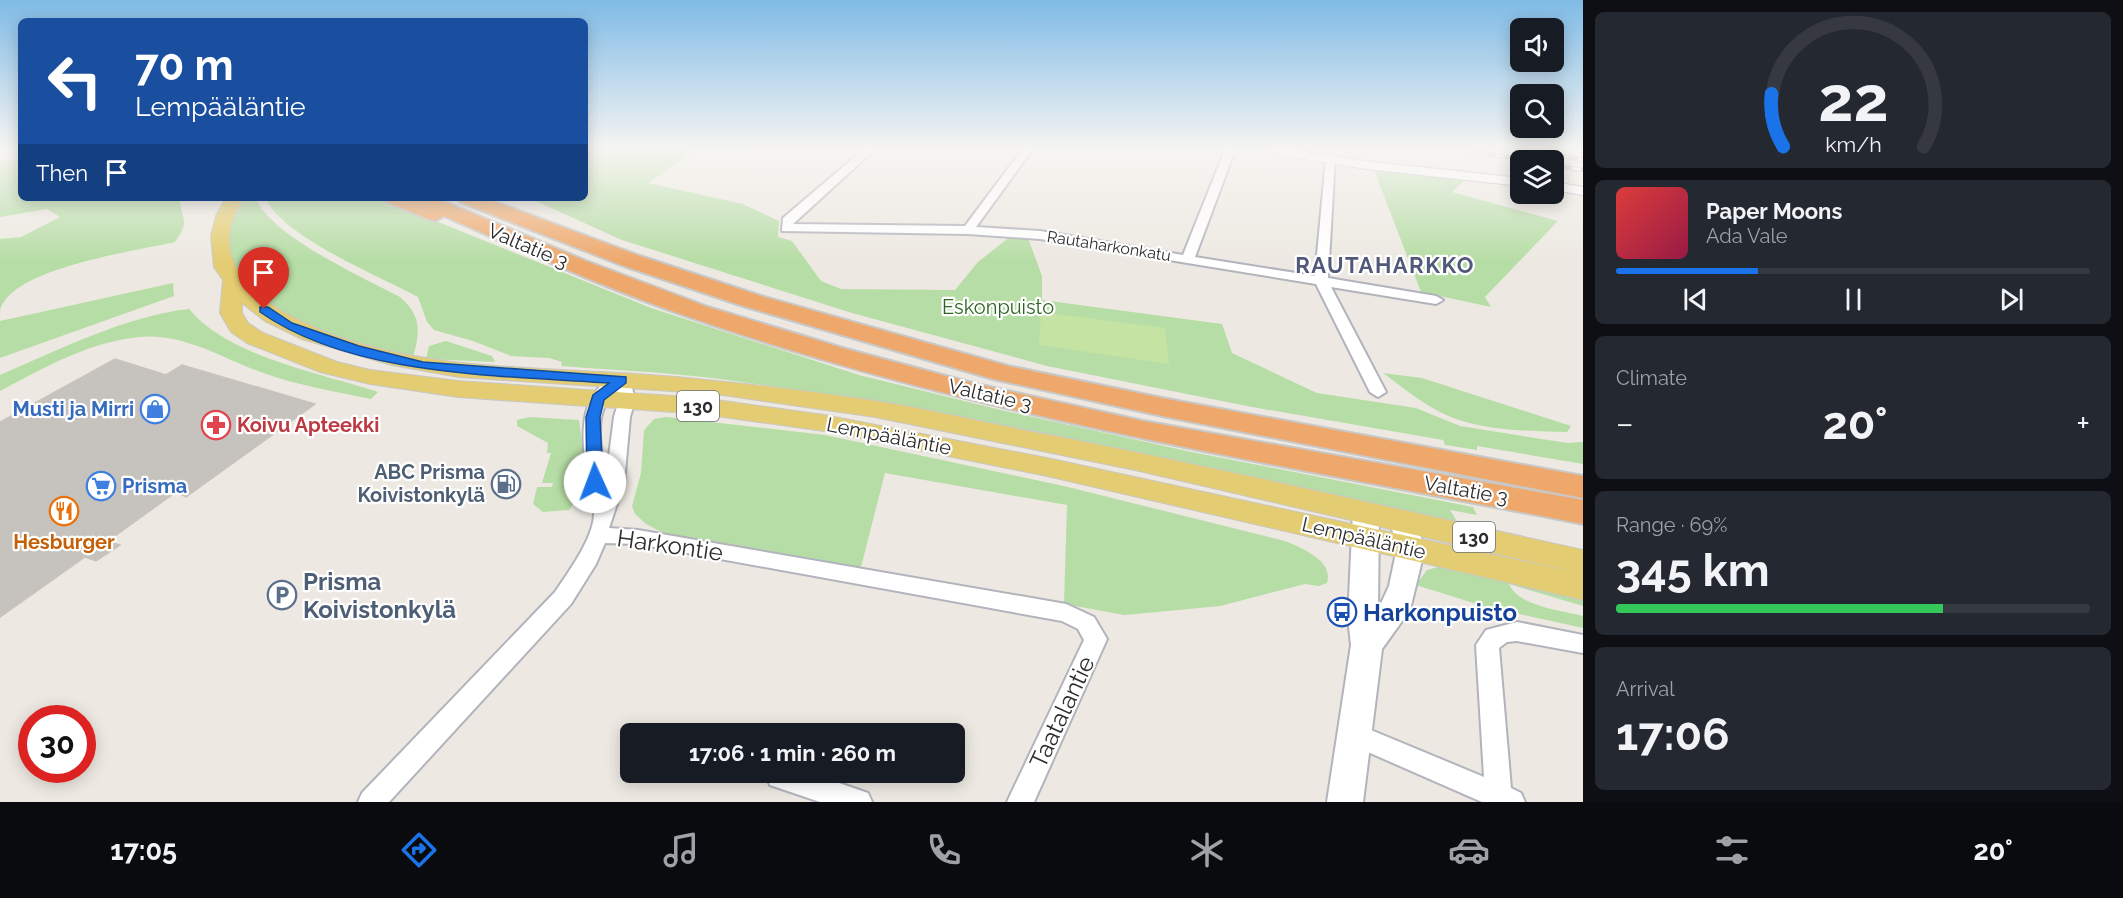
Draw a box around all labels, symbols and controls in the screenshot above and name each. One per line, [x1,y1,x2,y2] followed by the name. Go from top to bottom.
[1510,18,1564,204] map controls
[1510,18,1564,72] button: sound
[135,41,234,90] text: 70 m
[36,42,114,120] icon: left
[1818,62,1888,136] text: 22
[1510,84,1564,138] button: search
[135,91,306,122] text: Lempääläntie
[1825,132,1881,157] text: km/h
[1510,150,1564,204] button: layers
[100,156,133,189] icon: arrive
[36,160,88,186] text: Then
[1706,198,1842,224] text: Paper Moons
[484,218,572,274] street label: Valtatie 3
[1706,224,1788,248] text: Ada Vale
[1046,227,1172,265] street label: Rautaharkonkatu
[238,247,289,309] pin
[1295,252,1475,278] district label: RAUTAHARKKO
[247,256,280,289] icon: arrive
[1679,283,1712,316] icon: previous
[1837,283,1870,316] icon: pause
[1995,283,2028,316] icon: next
[942,295,1054,319] park label: Eskonpuisto
[1616,366,1687,390] text: Climate
[946,374,1034,416] street label: Valtatie 3
[677,391,719,421] road number: 130
[139,393,171,425] shop icon: Musti ja Mirri
[12,397,134,421] place label: Musti ja Mirri
[1822,397,1888,450] text: 20°
[1616,404,1634,443] text: −
[2076,404,2090,443] text: +
[200,409,232,441] pharmacy icon: Koivu Apteekki
[825,412,954,460] street label: Lempääläntie
[237,413,379,437] place label: Koivu Apteekki
[563,450,627,514] position arrow
[357,460,485,507] place label: ABC Prisma Koivistonkylä
[490,468,522,500] fuel station icon: ABC Prisma Koivistonkylä
[85,470,117,502] supermarket icon: Prisma
[1422,471,1510,509] street label: Valtatie 3
[122,474,187,498] place label: Prisma
[48,495,80,527] restaurant icon: Hesburger
[1300,512,1429,564] street label: Lempääläntie
[1616,513,1728,537] text: Range · 69%
[1453,522,1495,552] road number: 130
[615,523,725,567] street label: Harkontie
[13,530,115,554] place label: Hesburger
[1616,544,1770,597] text: 345 km
[303,567,456,624] place label: Prisma Koivistonkylä
[266,579,298,611] parking icon: Prisma Koivistonkylä
[1326,596,1358,628] bus stop icon: Harkonpuisto
[1363,598,1517,627] place label: Harkonpuisto
[1023,651,1101,773] street label: Taatalantie
[1616,677,1675,701] text: Arrival
[18,705,96,783] speed limit sign: 30
[1616,708,1730,761] text: 17:06
[689,740,896,766] text: 17:06 · 1 min · 260 m
[398,829,440,871] icon: directions
[660,829,702,871] icon: music
[923,829,965,871] icon: phone
[1186,829,1228,871] icon: climate
[1448,829,1490,871] icon: car
[1711,829,1753,871] icon: filters
[110,835,177,866] text: 17:05
[1974,835,2013,866] text: 20°

